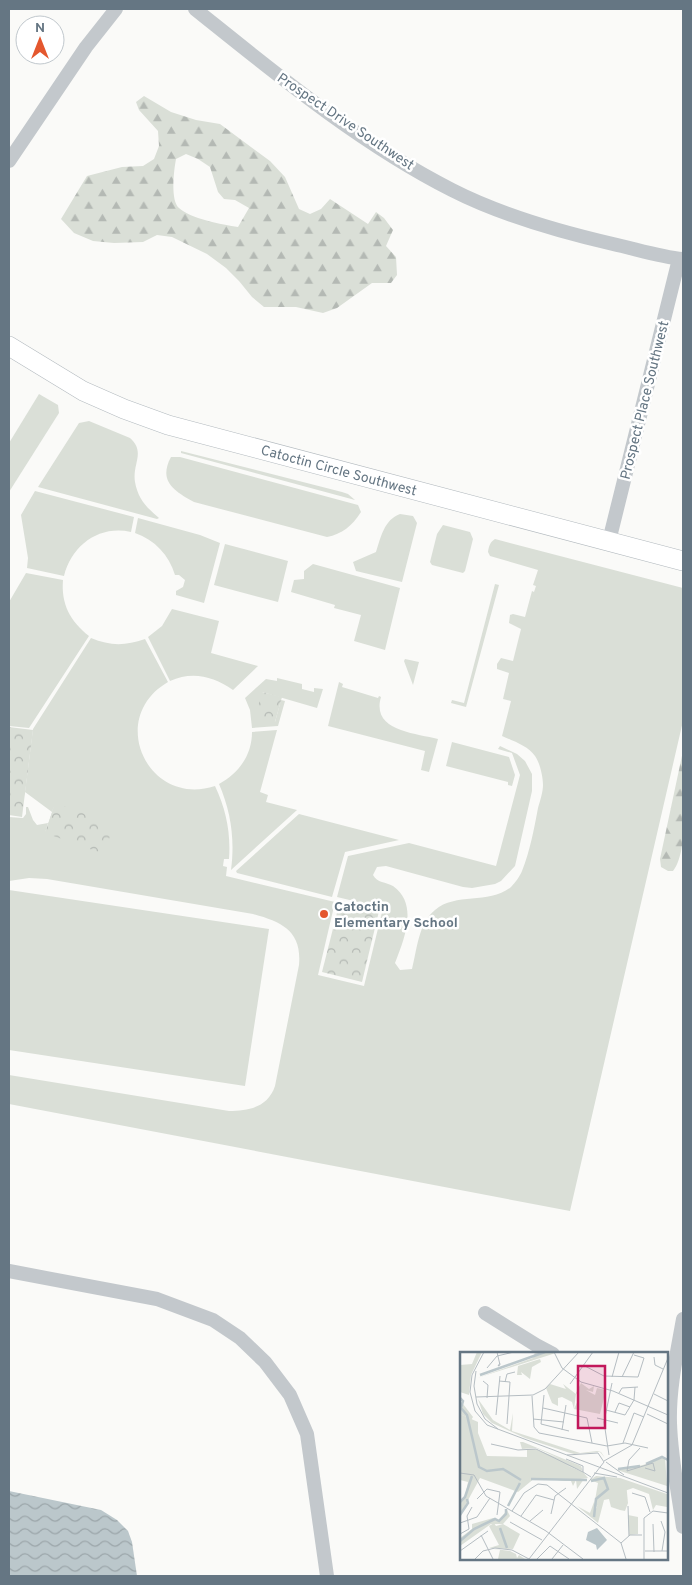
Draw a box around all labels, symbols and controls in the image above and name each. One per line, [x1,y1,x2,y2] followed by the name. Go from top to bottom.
[15,15,65,65] north arrow
[35,20,45,37] text: N
[273,70,417,174] street label: Prospect Drive Southwest
[617,319,673,482] street label: Prospect Place Southwest
[259,442,418,500] street label: Catoctin Circle Southwest
[334,899,458,932] place label: Catoctin Elementary School
[318,908,330,920] marker: Catoctin Elementary School
[460,1352,667,1560] inset map

